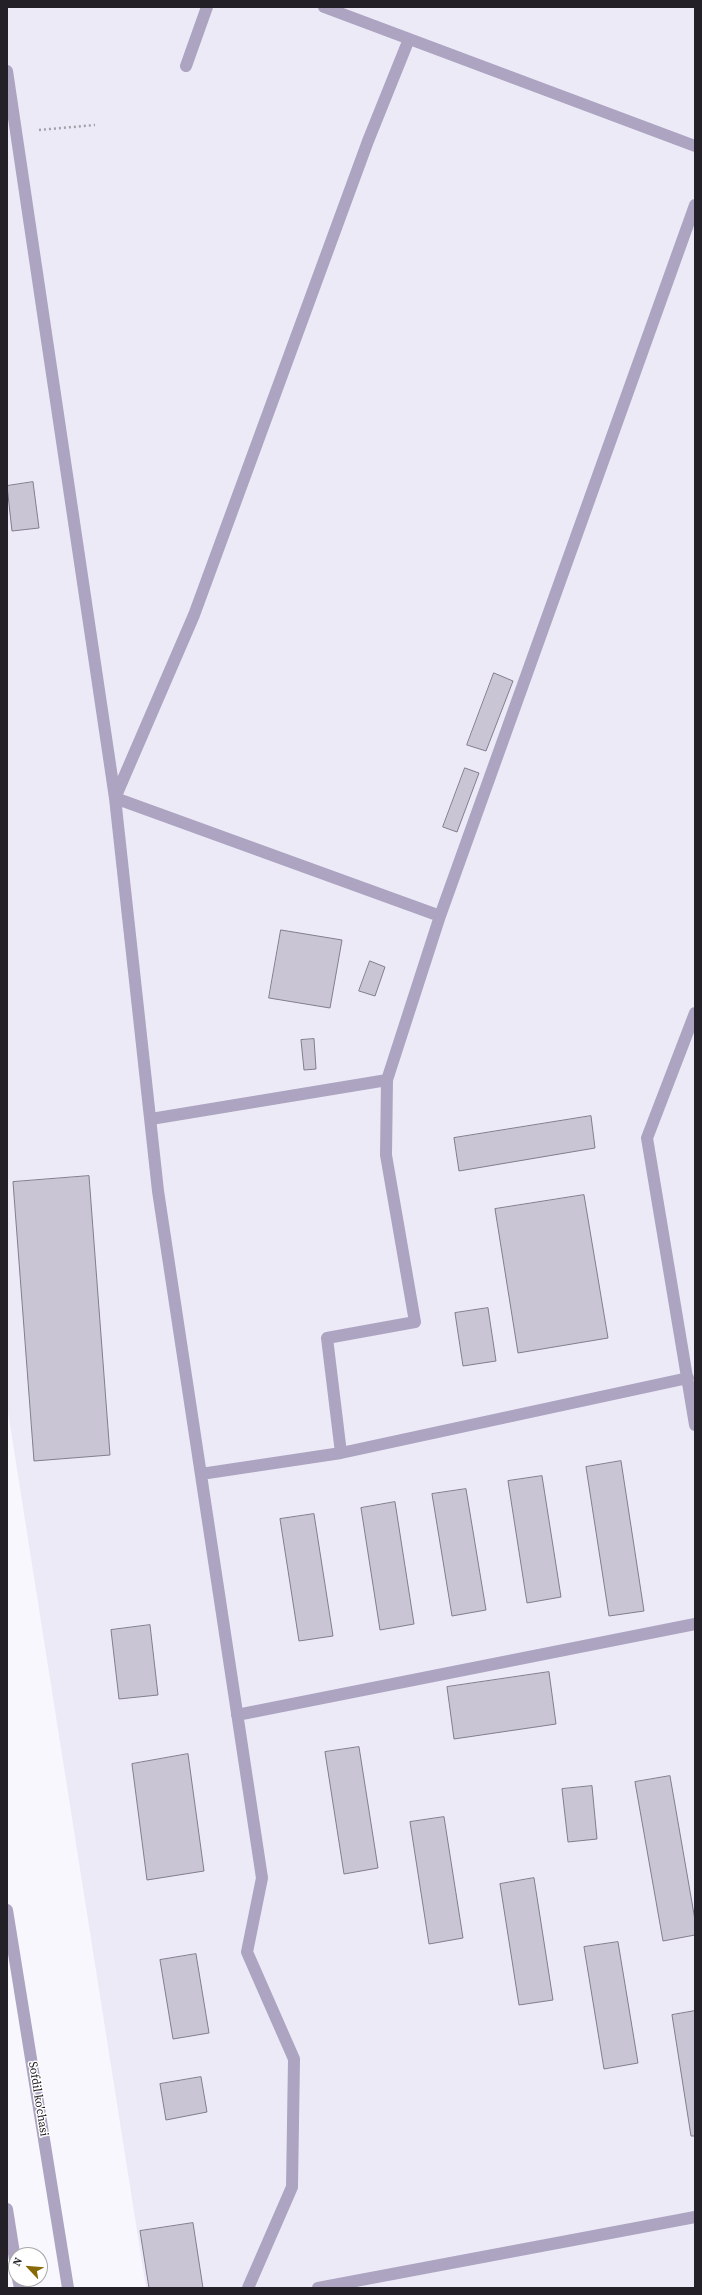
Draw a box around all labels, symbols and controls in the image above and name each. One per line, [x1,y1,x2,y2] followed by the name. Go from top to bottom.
[25,2061,51,2137] street label: Sofdil ko'chasi
[8,2247,48,2287] north arrow
[9,2255,26,2269] text: N

